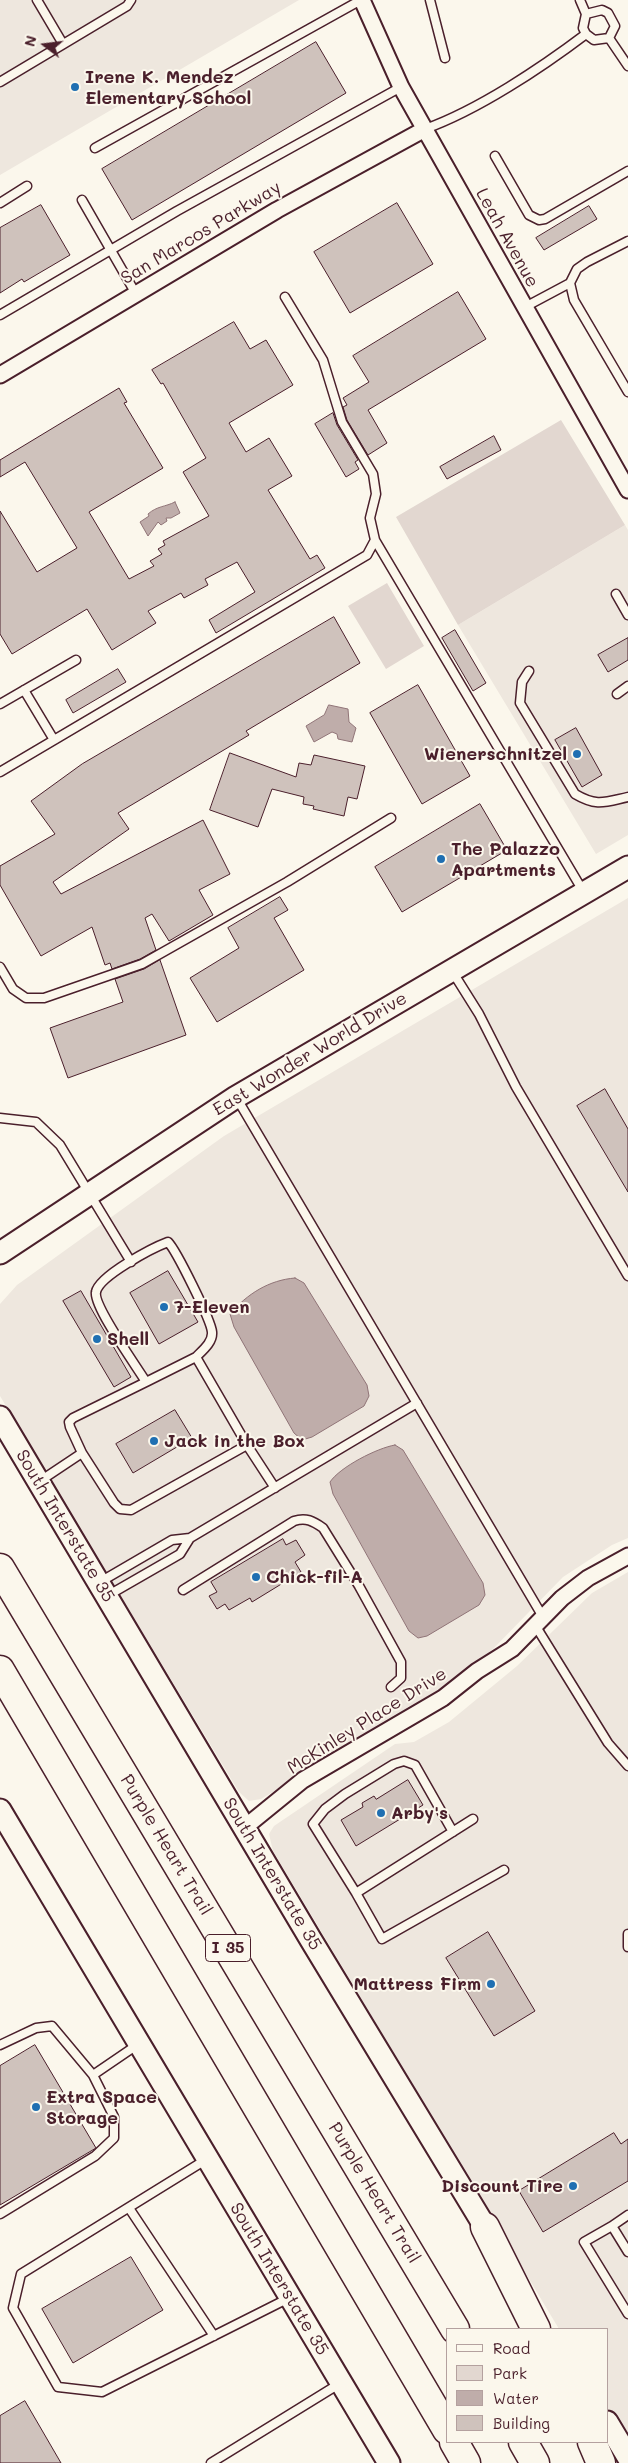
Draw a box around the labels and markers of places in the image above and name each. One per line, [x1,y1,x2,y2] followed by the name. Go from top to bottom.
[85,66,251,108] place label: Irene K. Mendez Elementary School
[69,81,81,93] marker: Irene K. Mendez Elementary School
[424,743,567,765] place label: Wienerschnitzel
[571,748,583,760] marker: Wienerschnitzel
[451,838,560,881] place label: The Palazzo Apartments
[435,853,447,865] marker: The Palazzo Apartments
[174,1296,250,1318] place label: 7-Eleven
[158,1301,170,1313] marker: 7-Eleven
[107,1328,149,1350] place label: Shell
[91,1333,103,1345] marker: Shell
[164,1430,305,1452] place label: Jack in the Box
[148,1435,160,1447] marker: Jack in the Box
[266,1566,363,1588] place label: Chick-fil-A
[250,1571,262,1583] marker: Chick-fil-A
[391,1802,448,1824] place label: Arby's
[375,1807,387,1819] marker: Arby's
[353,1973,481,1995] place label: Mattress Firm
[485,1978,497,1990] marker: Mattress Firm
[46,2086,157,2128] place label: Extra Space Storage
[30,2101,42,2113] marker: Extra Space Storage
[441,2175,563,2197] place label: Discount Tire
[567,2180,579,2192] marker: Discount Tire

